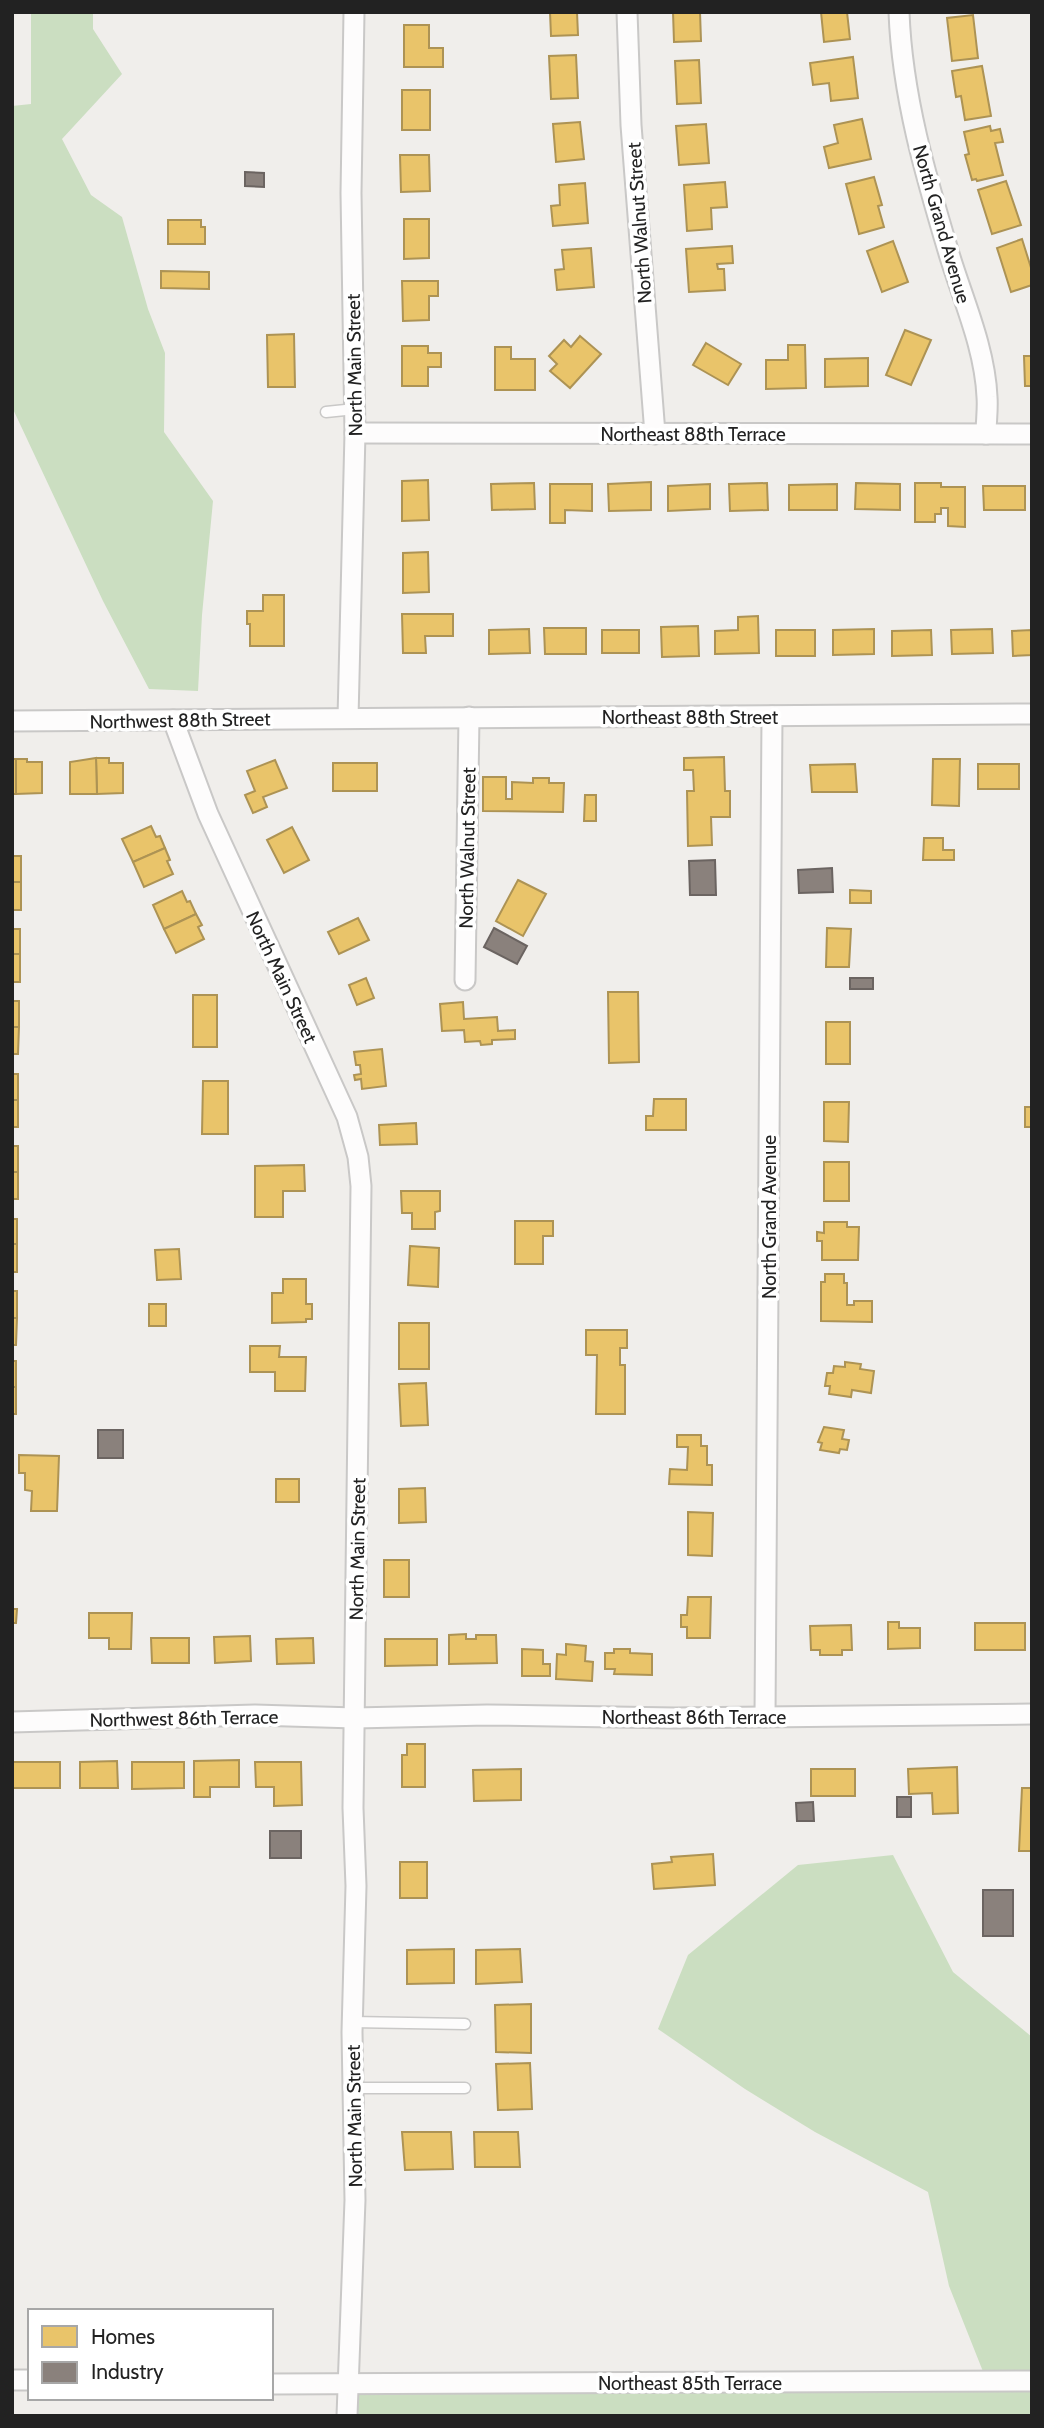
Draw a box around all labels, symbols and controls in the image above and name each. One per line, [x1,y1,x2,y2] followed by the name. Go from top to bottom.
[622,141,657,304] street label: North Walnut Street
[908,142,975,306] street label: North Grand Avenue
[342,293,367,437] street label: North Main Street
[600,423,786,446] street label: Northeast 88th Terrace
[602,706,779,729] street label: Northeast 88th Street
[89,707,271,734] street label: Northwest 88th Street
[455,767,480,929] street label: North Walnut Street
[241,908,322,1047] street label: North Main Street
[758,1135,781,1299] street label: North Grand Avenue
[345,1477,370,1621] street label: North Main Street
[89,1705,279,1732] street label: Northwest 86th Terrace
[602,1706,787,1729] street label: Northeast 86th Terrace
[342,2044,367,2188] street label: North Main Street
[28,2309,273,2400] legend
[91,2324,155,2349] text: Homes
[91,2359,164,2384] text: Industry
[598,2372,782,2395] street label: Northeast 85th Terrace

